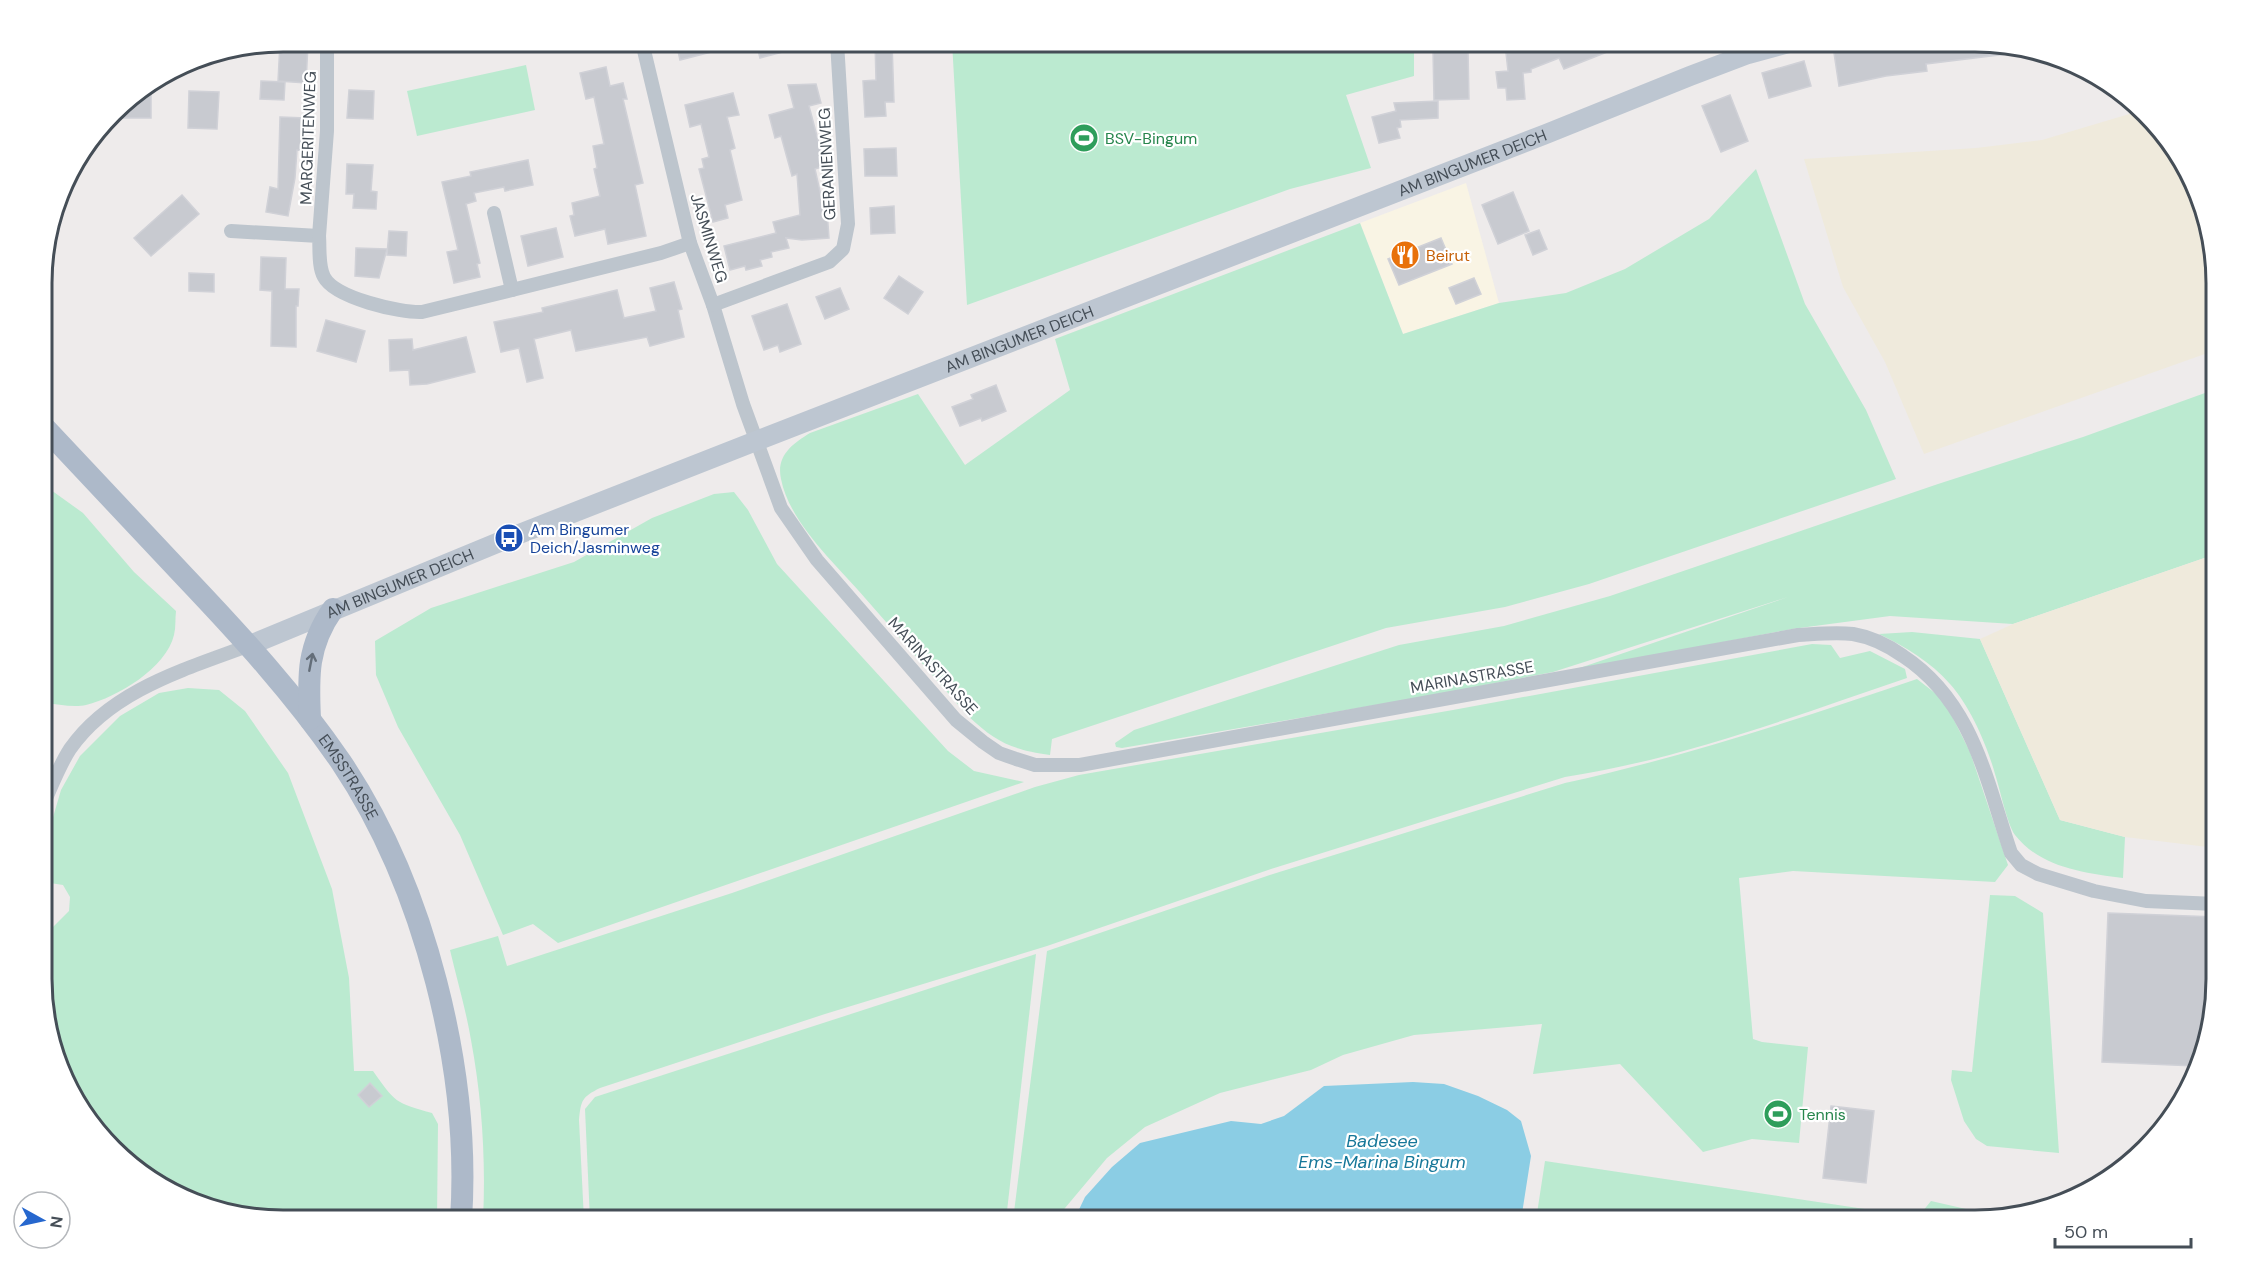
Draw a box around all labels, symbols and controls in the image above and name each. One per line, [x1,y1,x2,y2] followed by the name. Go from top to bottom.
[295,71,321,205] street label: MARGERITENWEG
[814,107,840,221] street label: GERANIENWEG
[1068,122,1100,154] sports icon: BSV-Bingum
[1395,124,1550,201] street label: AM BINGUMER DEICH
[1105,128,1197,149] place label: BSV-Bingum
[685,191,733,285] street label: JASMINWEG
[1389,239,1421,271] restaurant icon: Beirut
[1426,245,1470,266] place label: Beirut
[942,300,1097,377] street label: AM BINGUMER DEICH
[530,519,660,558] place label: Am Bingumer Deich/Jasminweg
[493,522,525,554] bus stop icon: Am Bingumer Deich/Jasminweg
[323,543,477,623] street label: AM BINGUMER DEICH
[883,613,983,719] street label: MARINASTRASSE
[306,653,317,672] one-way arrow
[1409,656,1535,698] street label: MARINASTRASSE
[314,730,384,823] street label: EMSSTRASSE
[1762,1098,1794,1130] sports icon: Tennis
[1799,1104,1846,1125] place label: Tennis
[1298,1129,1466,1174] water label: Badesee Ems-Marina Bingum
[12,1190,72,1250] north arrow
[2055,1211,2192,1249] scale bar
[45,1215,68,1229] text: N
[2064,1220,2108,1244] text: 50 m

